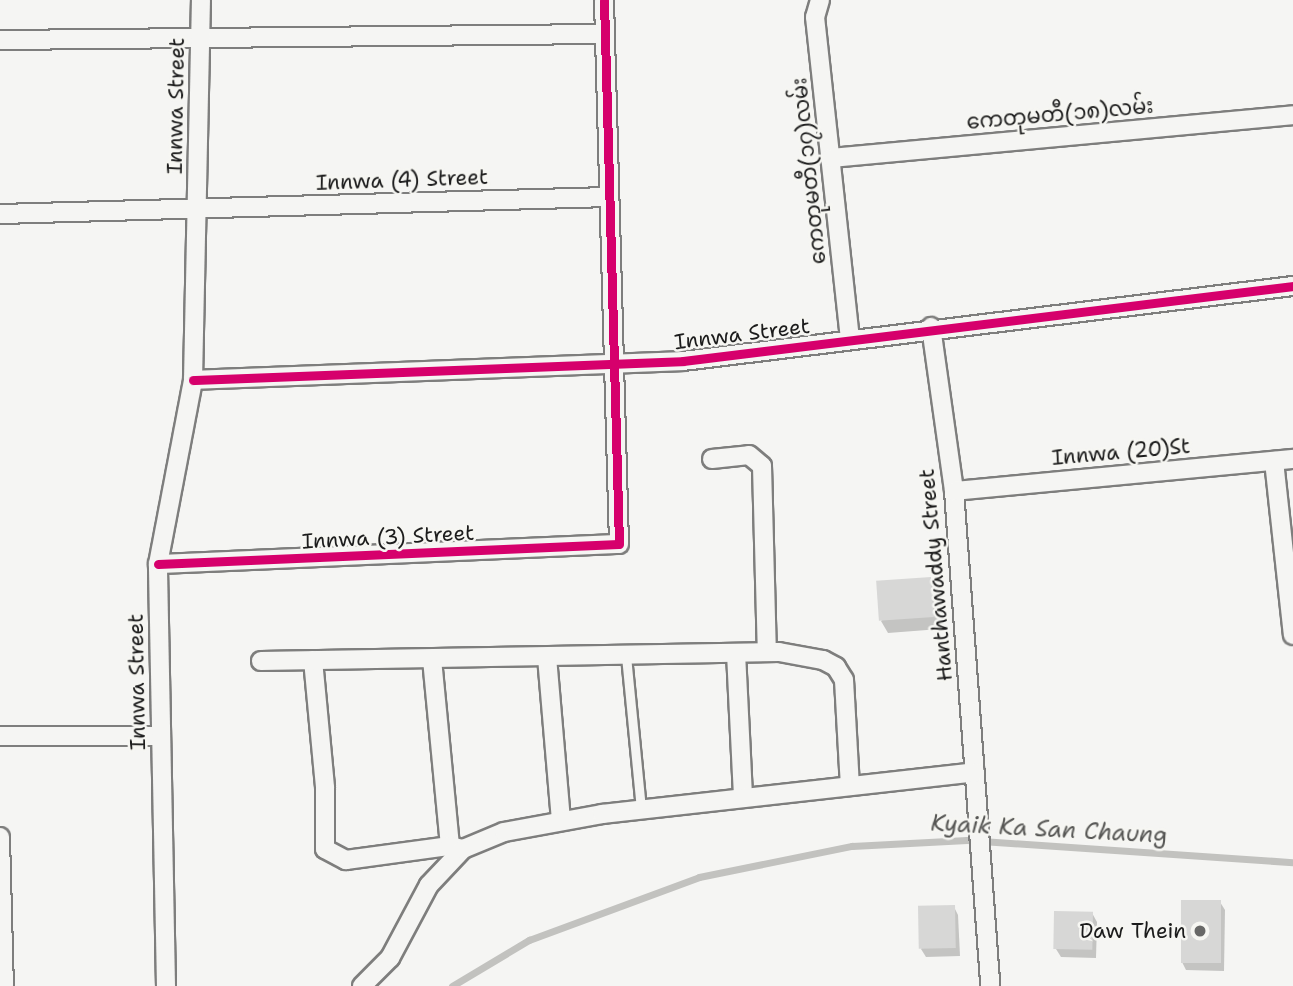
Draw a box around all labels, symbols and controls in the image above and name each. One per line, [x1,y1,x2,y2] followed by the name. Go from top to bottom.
[162,38,190,174] street label: Innwa Street
[787,76,831,266] street label: ကေတုမတီ(၁၇)လမ်း
[965,93,1155,135] street label: ကေတုမတီ(၁၈)လမ်း
[316,164,488,196] street label: Innwa (4) Street
[673,313,811,355] street label: Innwa Street
[1051,433,1191,471] street label: Innwa (20)St
[914,468,958,682] street label: Hanthawaddy Street
[301,520,475,554] street label: Innwa (3) Street
[123,614,151,750] street label: Innwa Street
[930,809,1168,849] water label: Kyaik Ka San Chaung
[1080,918,1186,944] place label: Daw Thein
[1192,923,1208,939] marker: Daw Thein

